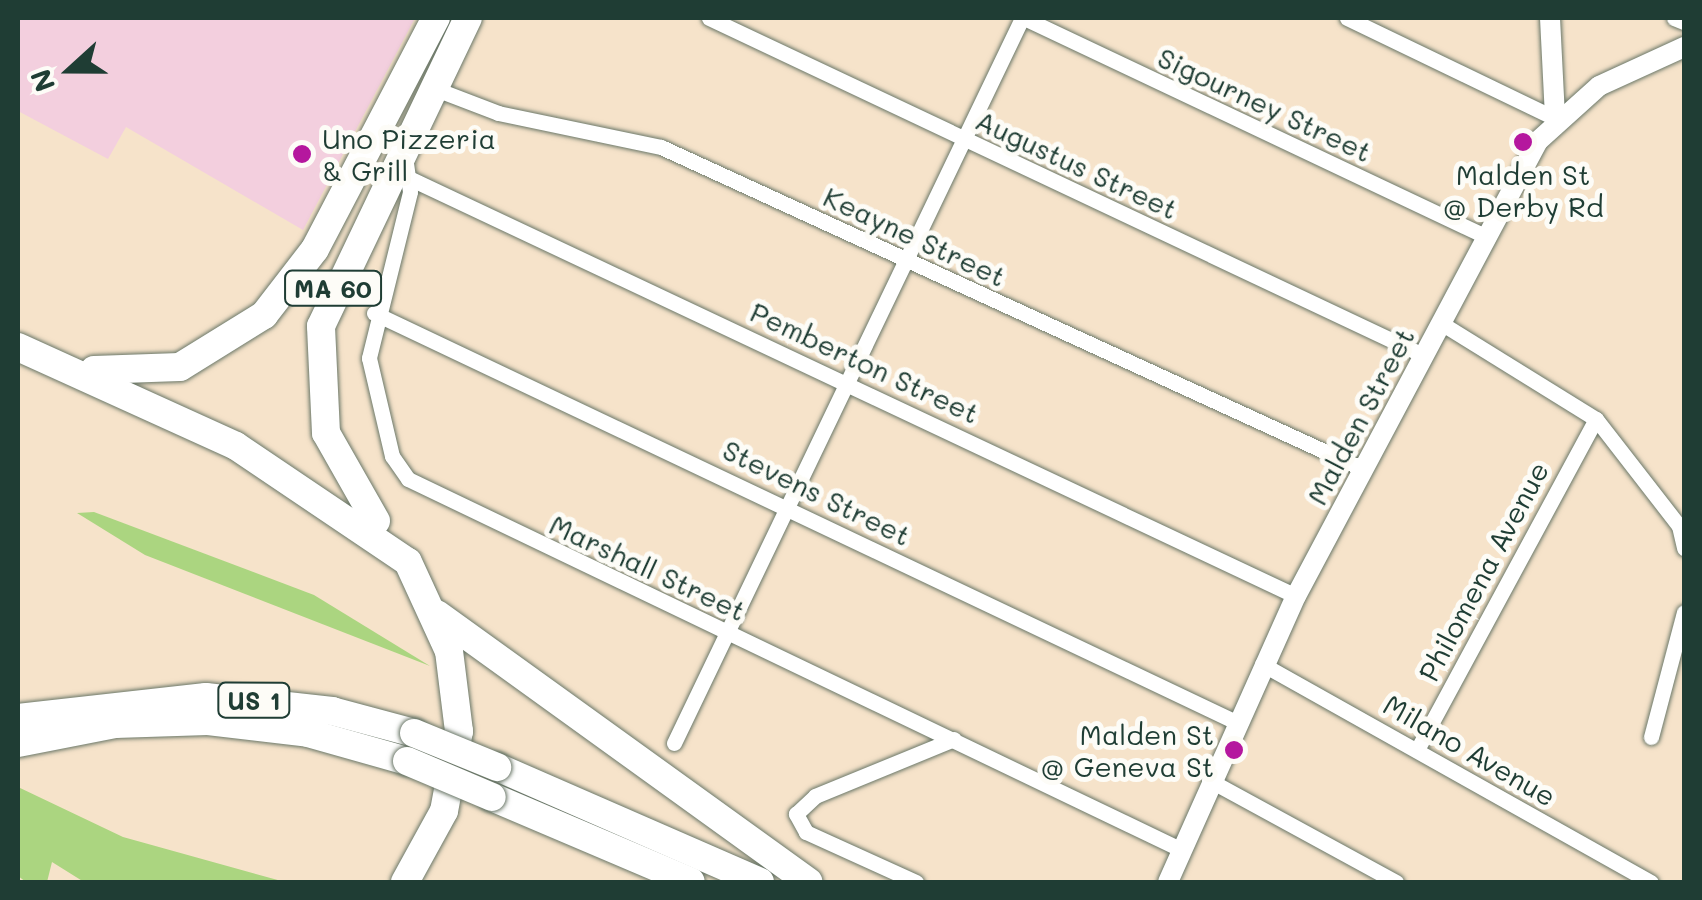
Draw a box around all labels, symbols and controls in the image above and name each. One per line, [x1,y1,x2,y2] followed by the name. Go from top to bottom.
[20,20,120,120] north arrow
[1153,40,1377,168] street label: Sigourney Street
[21,64,63,97] text: N
[971,102,1183,226] street label: Augustus Street
[322,121,496,187] place label: Uno Pizzeria & Grill
[1512,131,1534,153] marker: Malden St @ Derby Rd
[291,143,313,165] marker: Uno Pizzeria & Grill
[1442,157,1604,223] place label: Malden St @ Derby Rd
[818,179,1012,293] street label: Keayne Street
[283,268,383,308] road number: MA 60
[745,294,985,430] street label: Pemberton Street
[1299,322,1421,510] street label: Malden Street
[718,432,916,552] street label: Stevens Street
[1411,456,1555,686] street label: Philomena Avenue
[544,507,752,627] street label: Marshall Street
[216,680,292,720] road number: US 1
[1378,687,1562,813] street label: Milano Avenue
[1040,717,1214,783] place label: Malden St @ Geneva St
[1223,739,1245,761] marker: Malden St @ Geneva St

